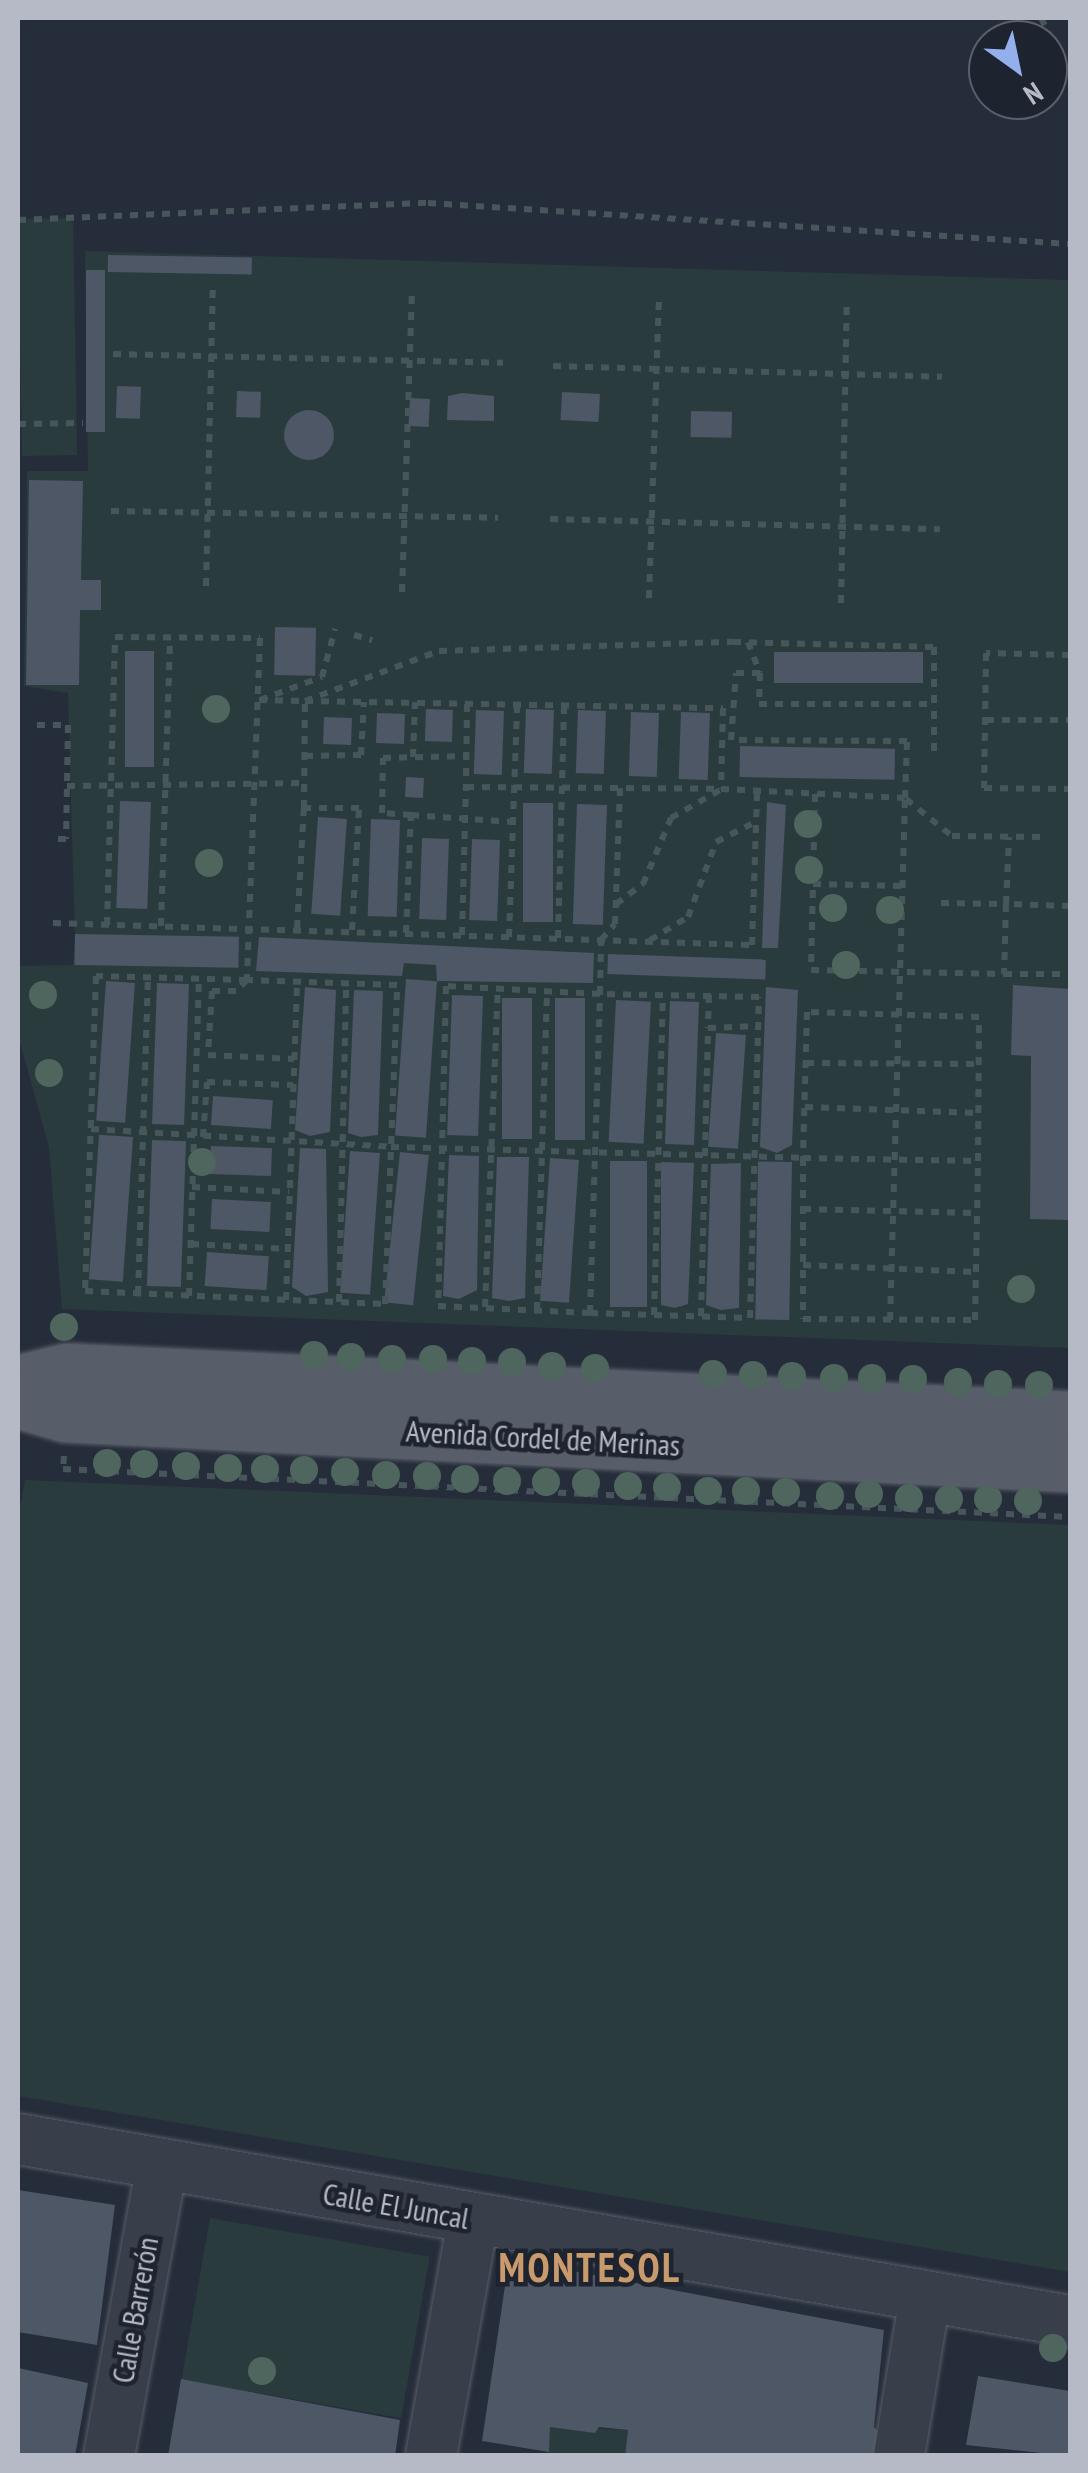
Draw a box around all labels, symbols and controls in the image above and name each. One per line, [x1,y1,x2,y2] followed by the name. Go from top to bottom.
[968,20,1068,120] north arrow
[1017,74,1050,114] text: N
[405,1413,681,1463] street label: Avenida Cordel de Merinas
[320,2175,472,2237] street label: Calle El Juncal
[104,2234,166,2386] street label: Calle Barrerón
[498,2243,682,2291] district label: MONTESOL

